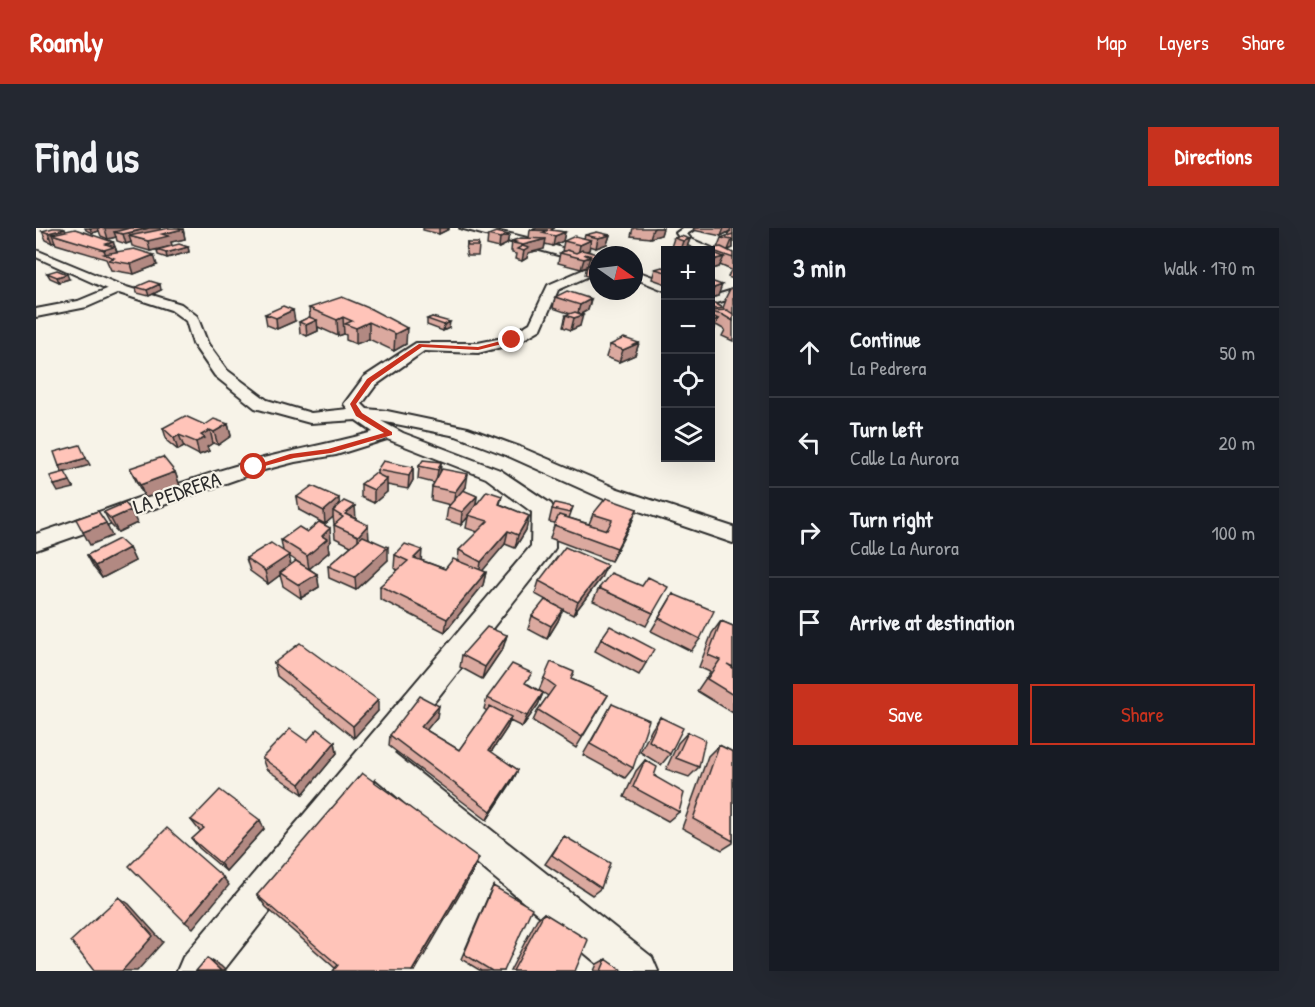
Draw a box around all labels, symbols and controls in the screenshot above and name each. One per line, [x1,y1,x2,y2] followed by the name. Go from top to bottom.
[30,23,103,61] text: Roamly
[1097,28,1126,57] text: Map
[1159,28,1209,57] text: Layers
[1242,28,1285,57] text: Share
[1148,127,1279,186] button: Directions
[36,128,139,185] text: Find us
[589,246,643,300] north arrow
[661,246,715,462] map controls
[661,246,715,300] button: +
[793,250,846,285] text: 3 min
[1164,254,1255,281] text: Walk · 170 m
[661,300,715,354] button: −
[850,324,921,354] text: Continue
[498,326,524,352] route end
[793,336,826,369] icon: ahead
[1219,339,1255,366] text: 50 m
[661,354,715,408] button: locate
[850,354,926,381] text: La Pedrera
[661,408,715,462] button: layers
[850,414,923,444] text: Turn left
[793,426,826,459] icon: left
[1218,429,1255,456] text: 20 m
[850,444,959,471] text: Calle La Aurora
[240,453,266,479] route start
[129,464,225,521] street label: LA PEDRERA
[850,504,933,534] text: Turn right
[793,516,826,549] icon: right
[1212,519,1255,546] text: 100 m
[850,534,959,561] text: Calle La Aurora
[793,606,826,639] icon: arrive
[850,607,1015,637] text: Arrive at destination
[793,684,1018,745] button: Save
[1030,684,1255,745] button: Share

